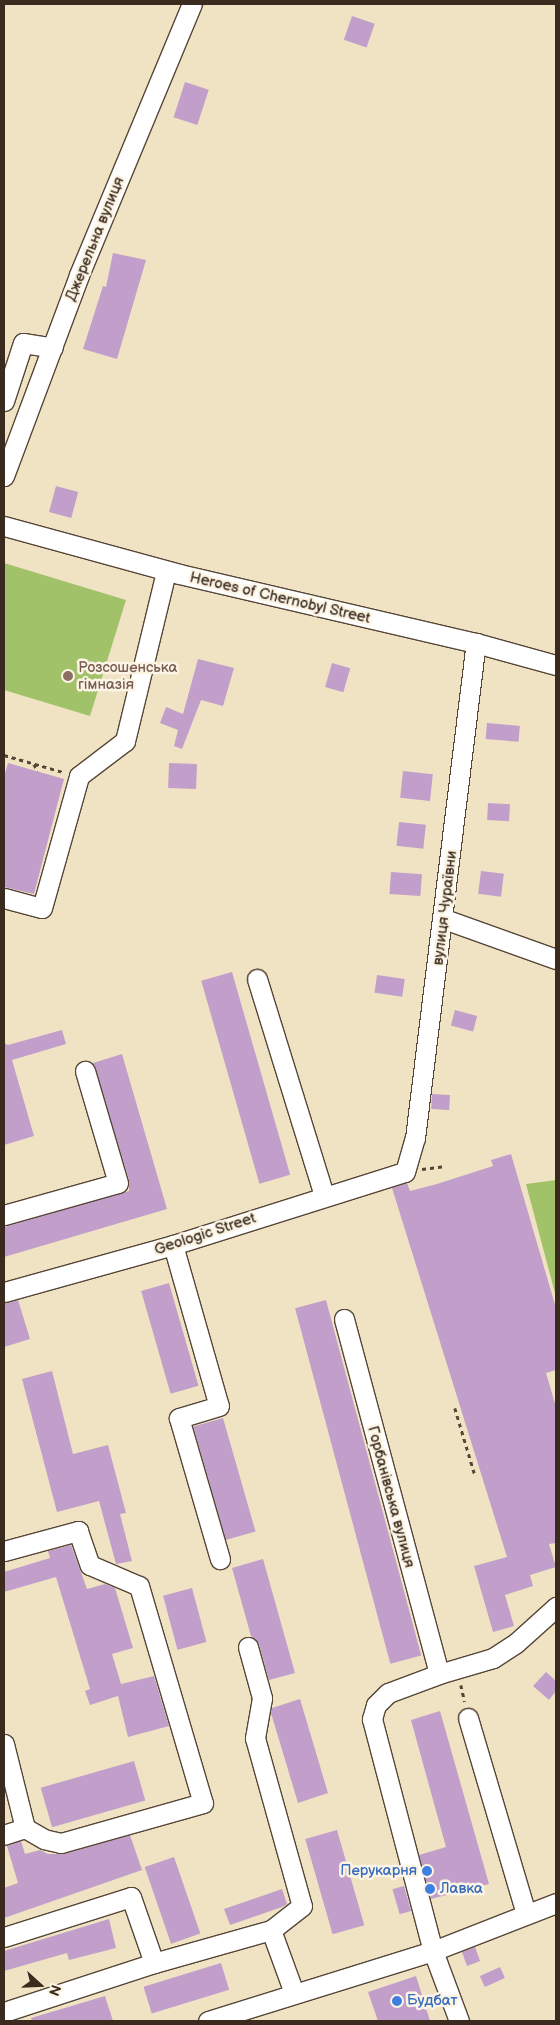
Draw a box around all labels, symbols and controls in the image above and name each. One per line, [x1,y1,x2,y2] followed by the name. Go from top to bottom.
[62,174,128,304] street label: Джерельна вулиця
[188,568,372,628] street label: Heroes of Chernobyl Street
[78,658,177,693] place label: Розсошенська гімназія
[62,670,74,682] marker: Розсошенська гімназія
[429,850,461,966] street label: вулиця Чураївни
[152,1209,258,1259] street label: Geologic Street
[363,1424,419,1570] street label: Горбанівська вулиця
[340,1862,417,1880] place label: Перукарня
[421,1865,433,1877] marker: Перукарня
[440,1880,483,1898] place label: Лавка
[424,1883,436,1895] marker: Лавка
[15,1960,65,2010] north arrow
[45,1982,64,1998] text: N
[407,1992,457,2010] place label: Будбат
[391,1995,403,2007] marker: Будбат

